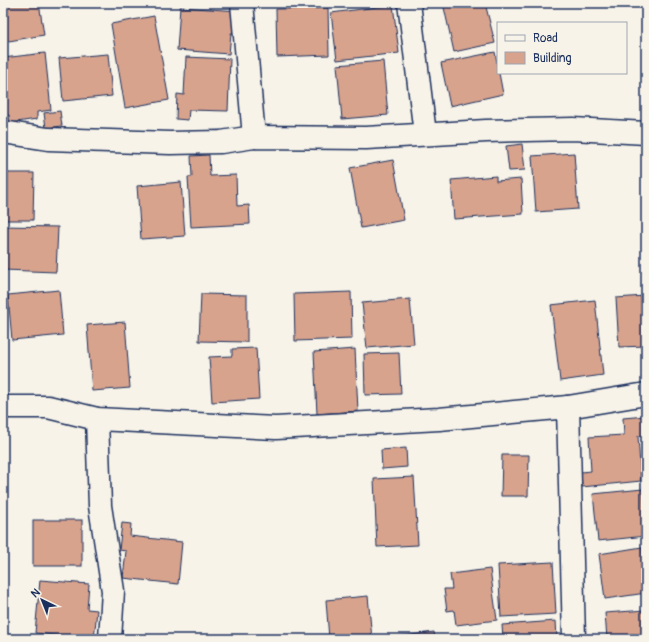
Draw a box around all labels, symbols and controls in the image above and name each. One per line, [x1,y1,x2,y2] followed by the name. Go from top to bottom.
[497,22,627,74] legend
[533,31,558,46] text: Road
[533,51,572,66] text: Building
[22,580,62,620] north arrow
[28,585,43,600] text: N

